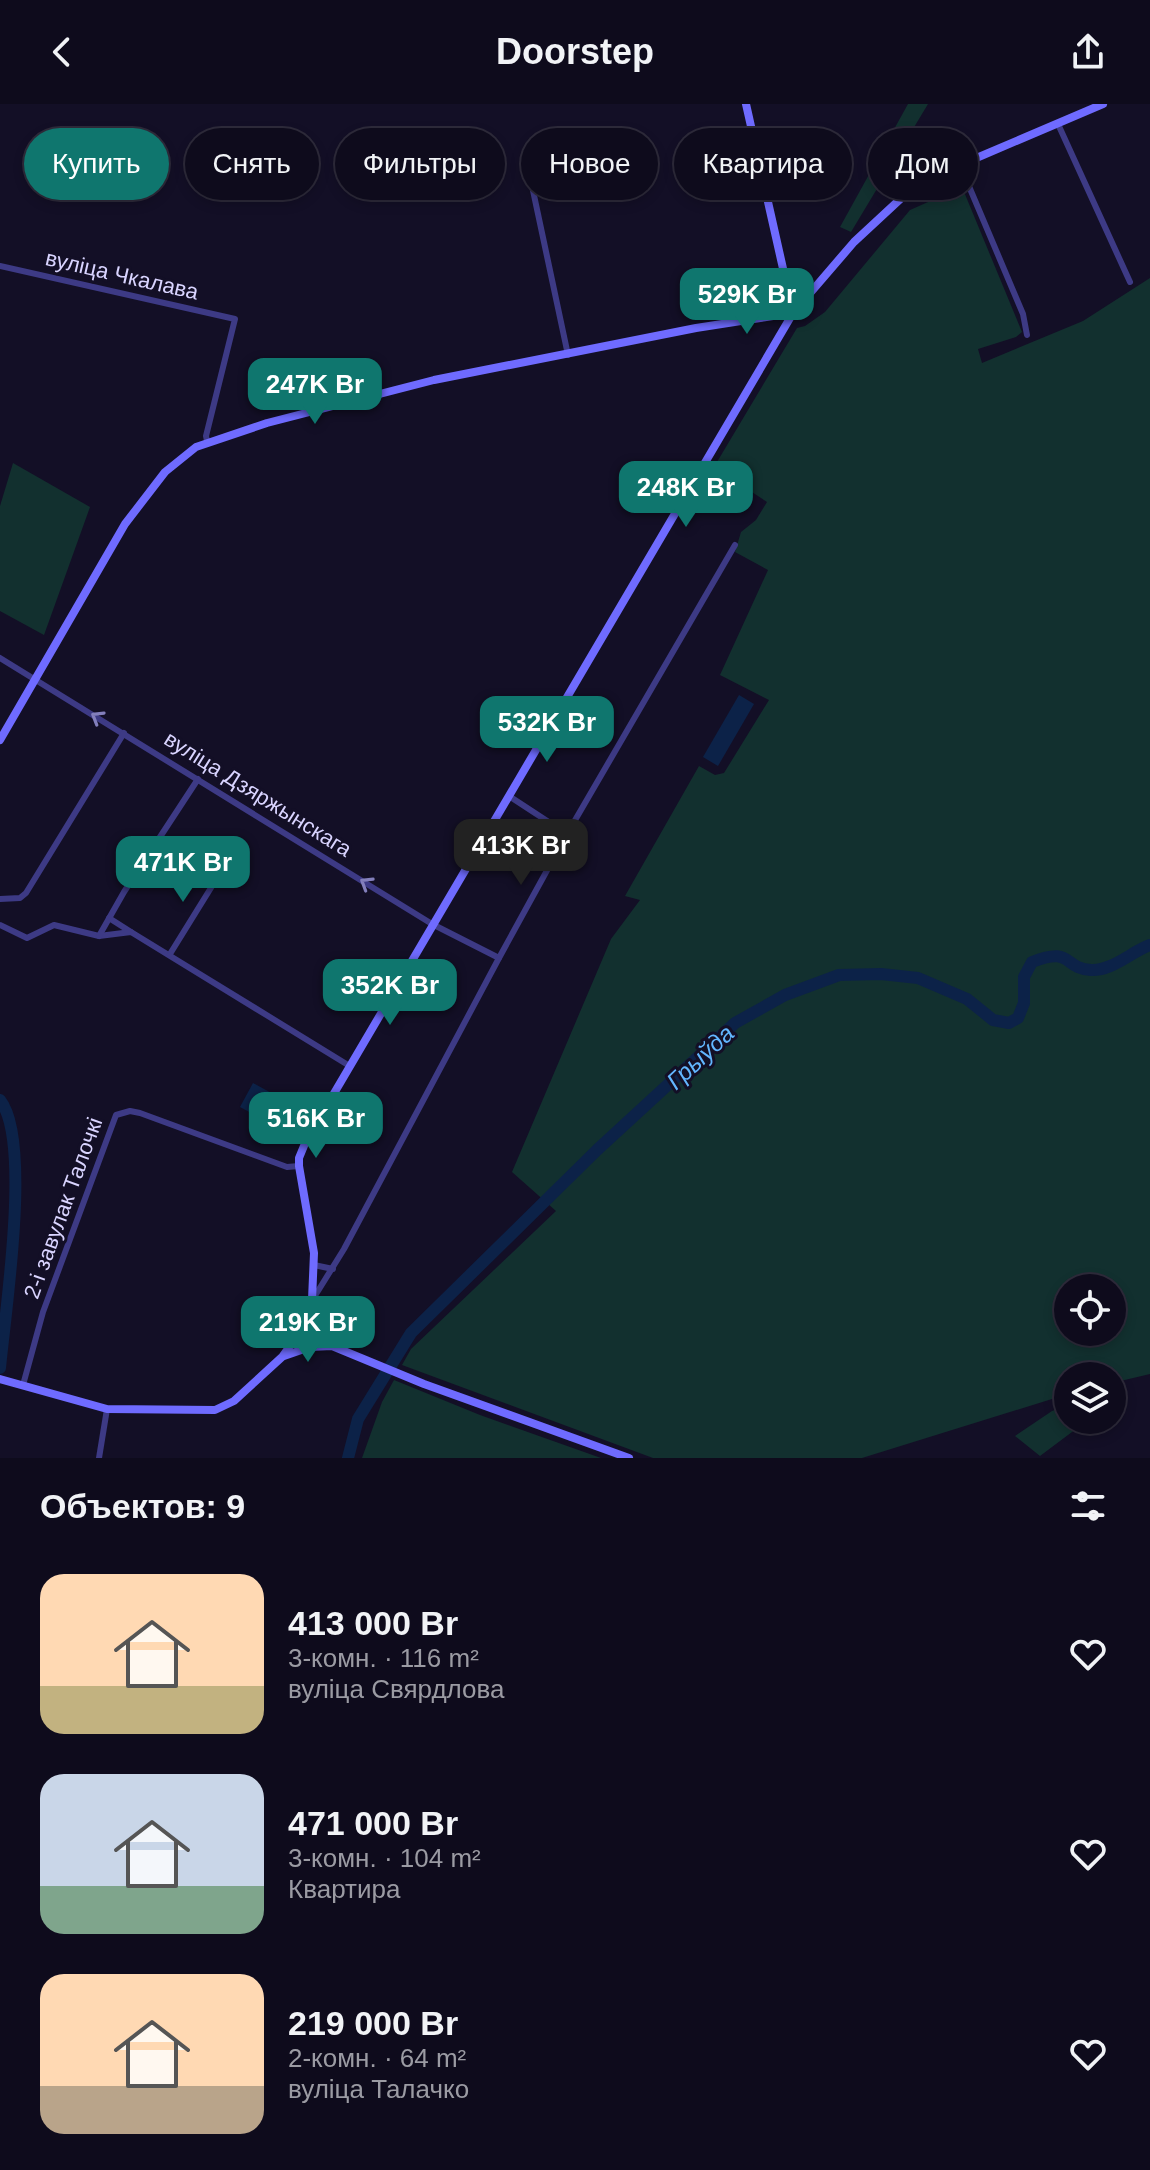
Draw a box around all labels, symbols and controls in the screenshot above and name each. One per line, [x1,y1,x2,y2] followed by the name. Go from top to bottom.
[40,30,84,74] icon: back
[1066,30,1110,74] icon: share
[496,31,654,72] text: Doorstep
[24,128,169,200] chip: Купить
[185,128,319,200] chip: Снять
[335,128,505,200] chip: Фильтры
[521,128,658,200] chip: Новое
[674,128,852,200] chip: Квартира
[868,128,978,200] chip: Дом
[43,245,202,305] street label: вуліца Чкалава
[673,268,821,336] pin: 529K Br
[698,279,796,309] text: 529K Br
[241,358,389,426] pin: 247K Br
[266,369,364,399] text: 247K Br
[612,461,760,529] pin: 248K Br
[637,472,735,502] text: 248K Br
[473,696,621,764] pin: 532K Br
[498,707,596,737] text: 532K Br
[91,711,106,726] one-way arrow
[160,726,357,862] street label: вуліца Дзяржынскага
[447,819,595,887] pin: 413K Br
[472,830,570,860] text: 413K Br
[109,836,257,904] pin: 471K Br
[134,847,232,877] text: 471K Br
[360,877,375,892] one-way arrow
[316,959,464,1027] pin: 352K Br
[341,970,439,1000] text: 352K Br
[661,1019,739,1095] water label: Грыўда
[242,1092,390,1160] pin: 516K Br
[267,1103,365,1133] text: 516K Br
[19,1114,107,1302] street label: 2-і завулак Талочкі
[1054,1274,1126,1434] map controls
[1054,1274,1126,1346] button: locate
[234,1296,382,1364] pin: 219K Br
[259,1307,357,1337] text: 219K Br
[1054,1362,1126,1434] button: layers
[1066,1484,1110,1528] icon: filters
[40,1487,245,1525] text: Объектов: 9
[288,1604,458,1642] text: 413 000 Br
[104,1606,200,1702] icon: home
[1066,1632,1110,1676] icon: heart
[288,1643,479,1673] text: 3-комн. · 116 m²
[288,1674,505,1704] text: вуліца Свярдлова
[288,1804,458,1842] text: 471 000 Br
[104,1806,200,1902] icon: home
[1066,1832,1110,1876] icon: heart
[288,1843,481,1873] text: 3-комн. · 104 m²
[288,1874,400,1904] text: Квартира
[288,2004,458,2042] text: 219 000 Br
[104,2006,200,2102] icon: home
[1066,2032,1110,2076] icon: heart
[288,2043,466,2073] text: 2-комн. · 64 m²
[288,2074,469,2104] text: вуліца Талачко

